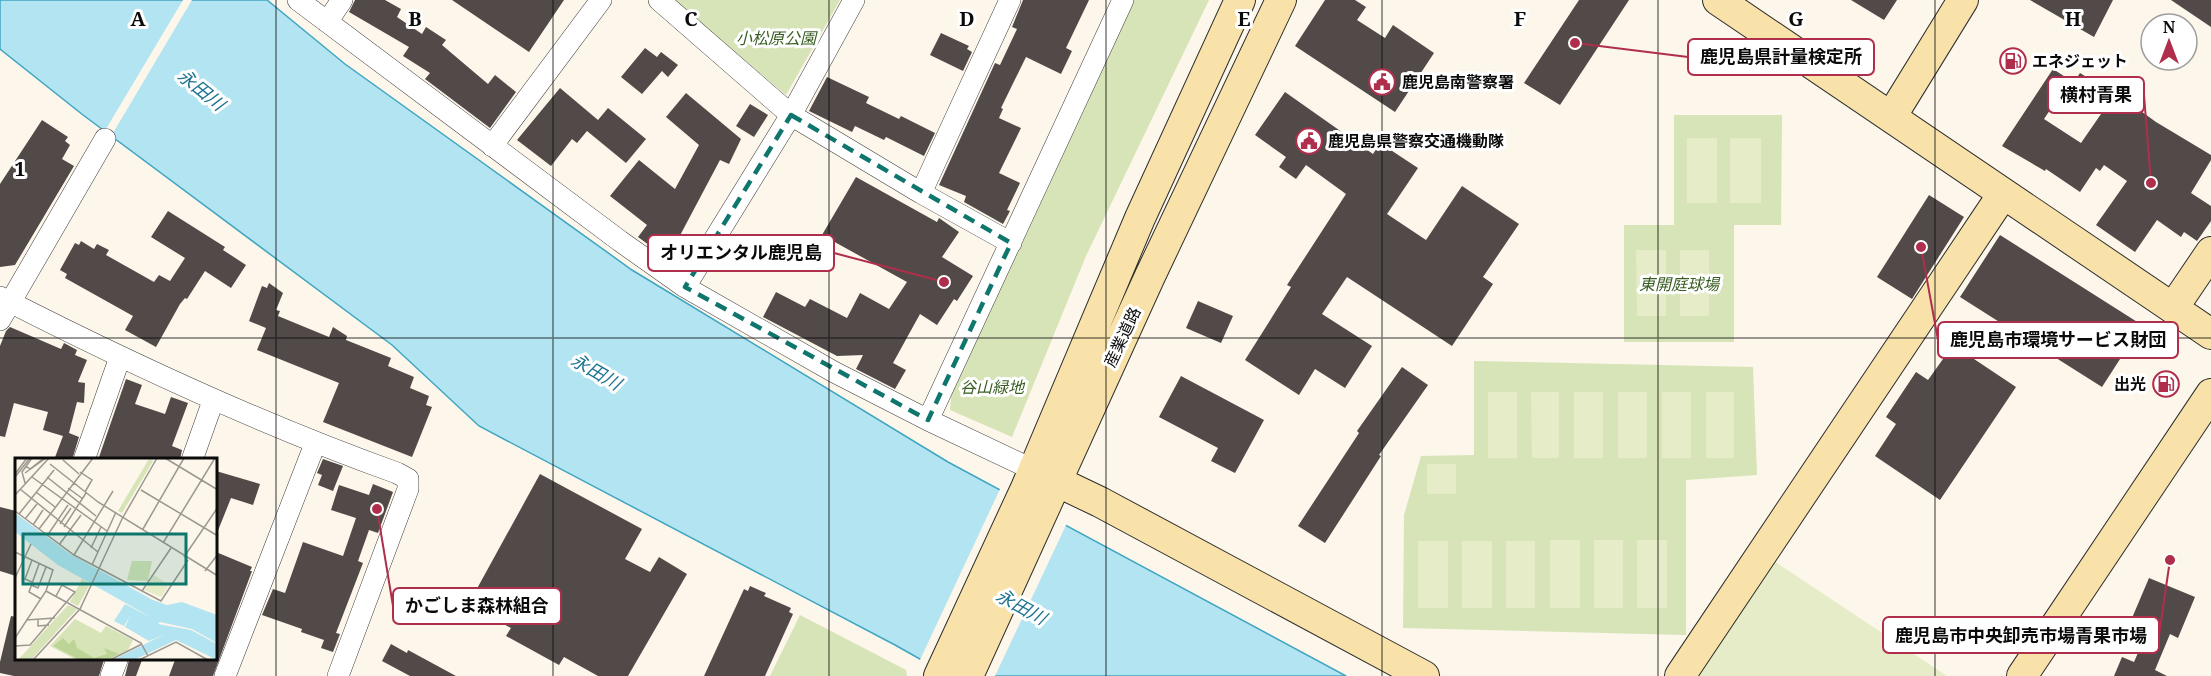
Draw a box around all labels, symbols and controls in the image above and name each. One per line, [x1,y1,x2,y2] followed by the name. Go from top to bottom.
[130,5,146,32] text: A
[408,5,422,32] text: B
[684,5,698,32] text: C
[959,5,975,32] text: D
[1237,5,1251,32] text: E
[1514,5,1526,32] text: F
[1788,5,1804,32] text: G
[2065,5,2081,32] text: H
[2139,12,2199,72] north arrow
[2163,16,2176,38] text: N
[736,27,818,49] park label: 小松原公園
[1688,39,1874,75] callout: 鹿児島県計量検定所
[1700,44,1862,68] text: 鹿児島県計量検定所
[1998,46,2028,76] fuel station icon: エネジェット
[2032,50,2128,72] place label: エネジェット
[173,63,232,117] water label: 永田川
[1367,67,1397,97] public building icon: 鹿児島南警察署
[1402,71,1514,93] place label: 鹿児島南警察署
[2048,77,2144,113] callout: 横村青果
[2060,82,2132,106] text: 横村青果
[1294,126,1324,156] public building icon: 鹿児島県警察交通機動隊
[1328,130,1504,152] place label: 鹿児島県警察交通機動隊
[14,155,26,182] text: 1
[648,235,834,271] callout: オリエンタル鹿児島
[660,240,822,264] text: オリエンタル鹿児島
[1639,273,1721,295] park label: 東開庭球場
[1099,303,1145,371] street label: 産業道路
[1938,322,2178,358] callout: 鹿児島市環境サービス財団
[1950,327,2166,351] text: 鹿児島市環境サービス財団
[567,347,628,396] water label: 永田川
[2151,369,2181,399] fuel station icon: 出光
[2114,373,2146,395] place label: 出光
[960,376,1026,398] park label: 谷山緑地
[15,458,218,661] inset map
[992,583,1053,631] water label: 永田川
[393,588,561,624] callout: かごしま森林組合
[405,593,549,617] text: かごしま森林組合
[1883,617,2159,653] callout: 鹿児島市中央卸売市場青果市場
[1895,623,2147,647] text: 鹿児島市中央卸売市場青果市場

